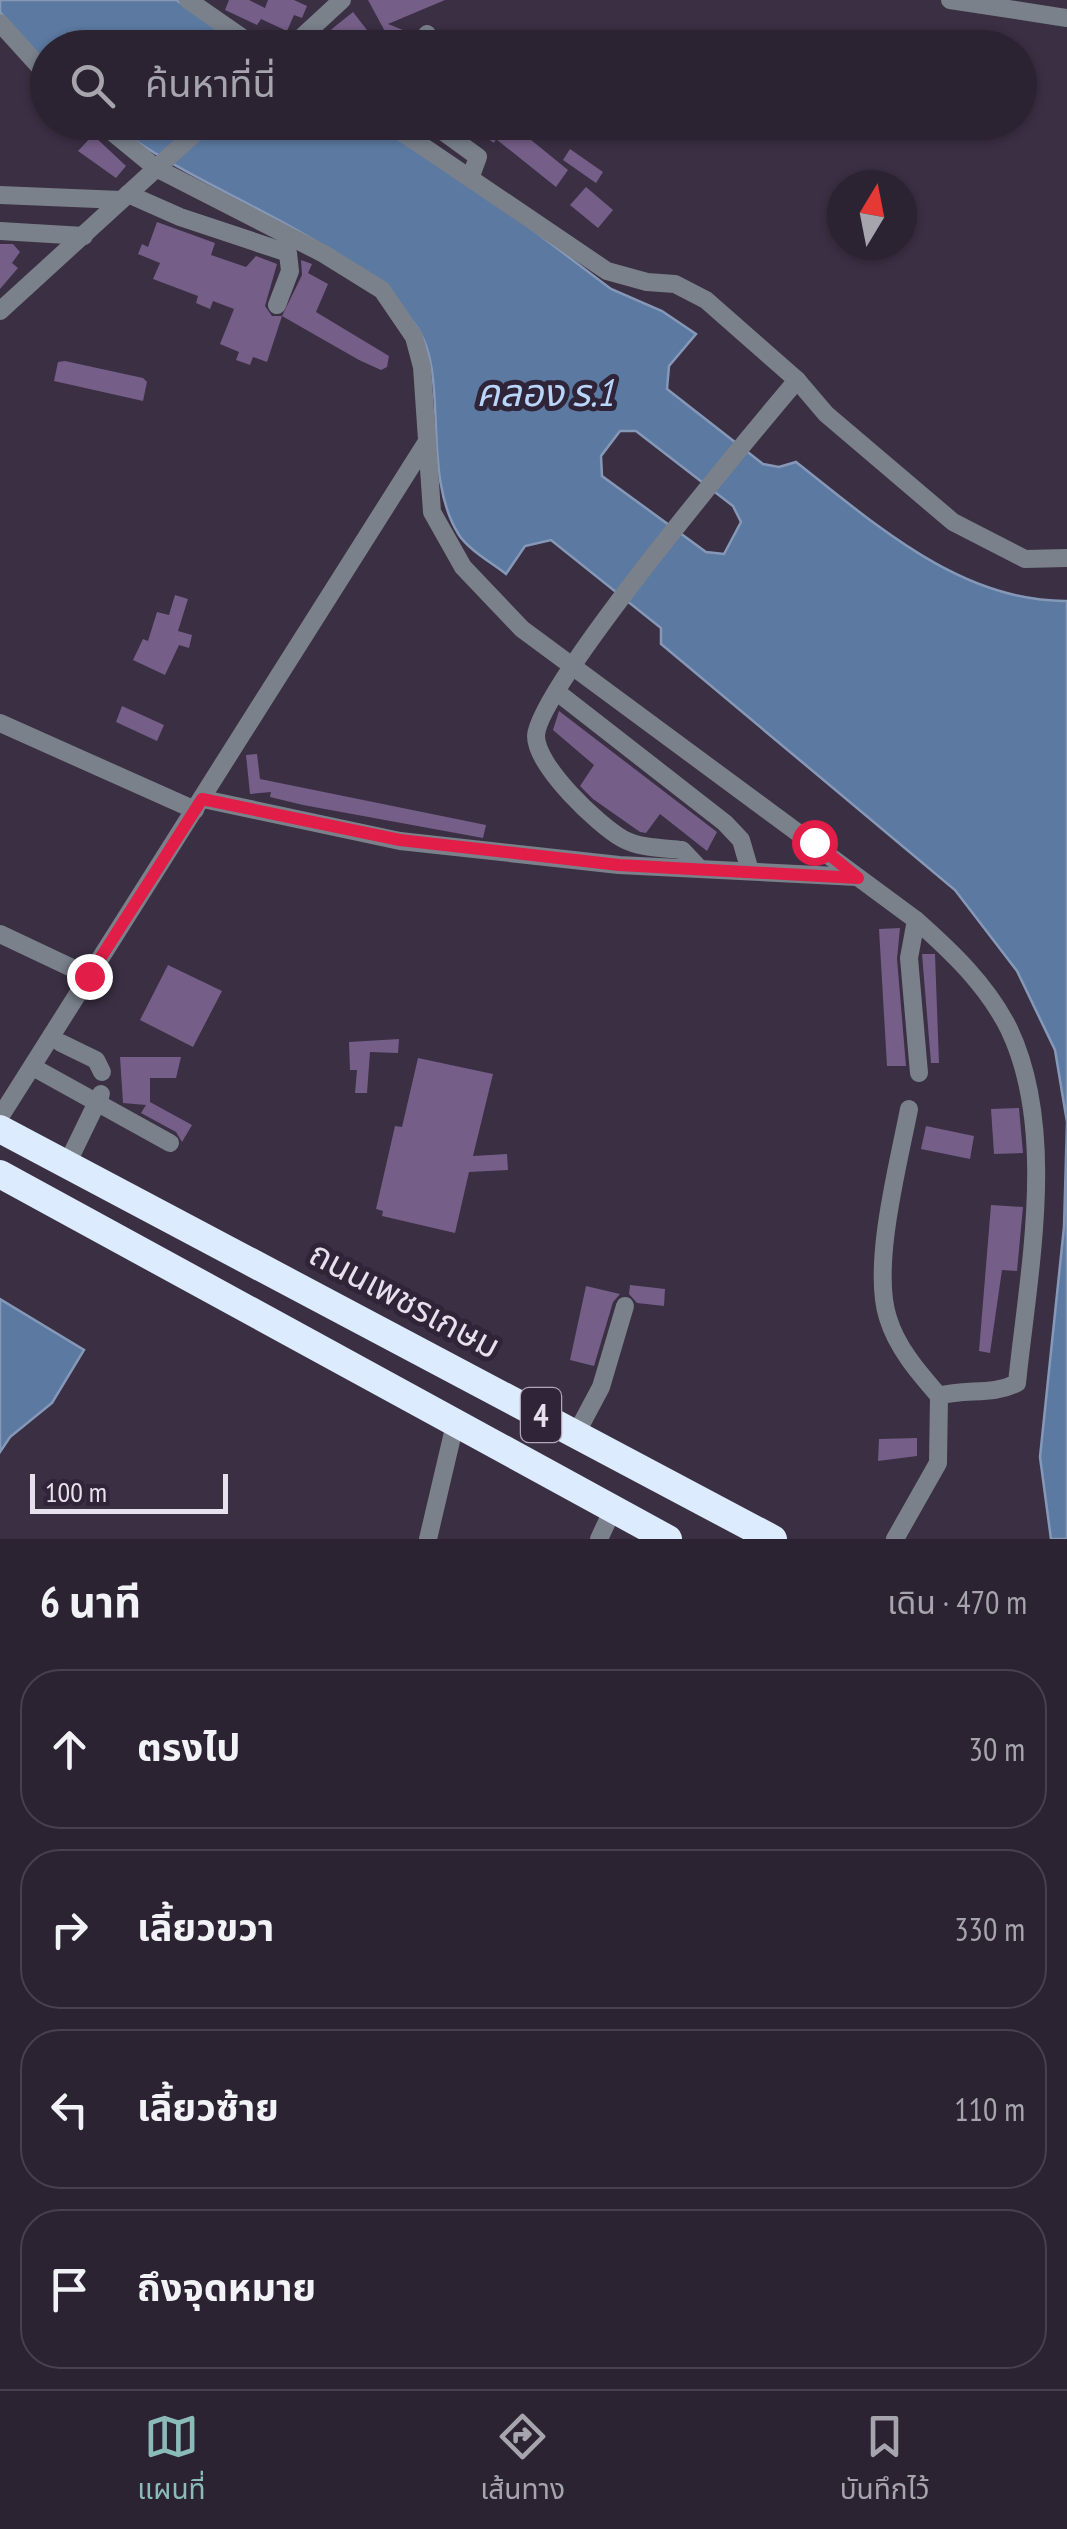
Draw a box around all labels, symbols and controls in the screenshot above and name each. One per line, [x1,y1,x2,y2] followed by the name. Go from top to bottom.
[30,30,1037,140] search box
[65,58,120,113] icon: search
[145,58,276,107] text: ค้นหาที่นี่
[827,170,917,260] north arrow
[476,367,615,416] water label: คลอง ร.1
[792,820,838,866] route start
[67,954,113,1000] route end
[302,1230,508,1368] street label: ถนนเพชรเกษม
[521,1388,561,1442] road number: 4
[30,1469,228,1514] scale bar
[45,1473,107,1510] text: 100 m
[40,1574,141,1629] text: 6 นาที
[887,1581,1027,1623] text: เดิน · 470 m
[42,1722,97,1777] icon: ahead
[137,1722,240,1771] text: ตรงไป
[969,1728,1025,1770] text: 30 m
[42,1902,97,1957] icon: right
[137,1902,274,1951] text: เลี้ยวขวา
[954,1908,1025,1950] text: 330 m
[42,2082,97,2137] icon: left
[137,2082,279,2131] text: เลี้ยวซ้าย
[954,2088,1025,2130] text: 110 m
[42,2262,97,2317] icon: arrive
[137,2262,316,2311] text: ถึงจุดหมาย
[137,2409,206,2512] tab: แผนที่
[480,2409,565,2512] tab: เส้นทาง
[840,2409,930,2512] tab: บันทึกไว้

